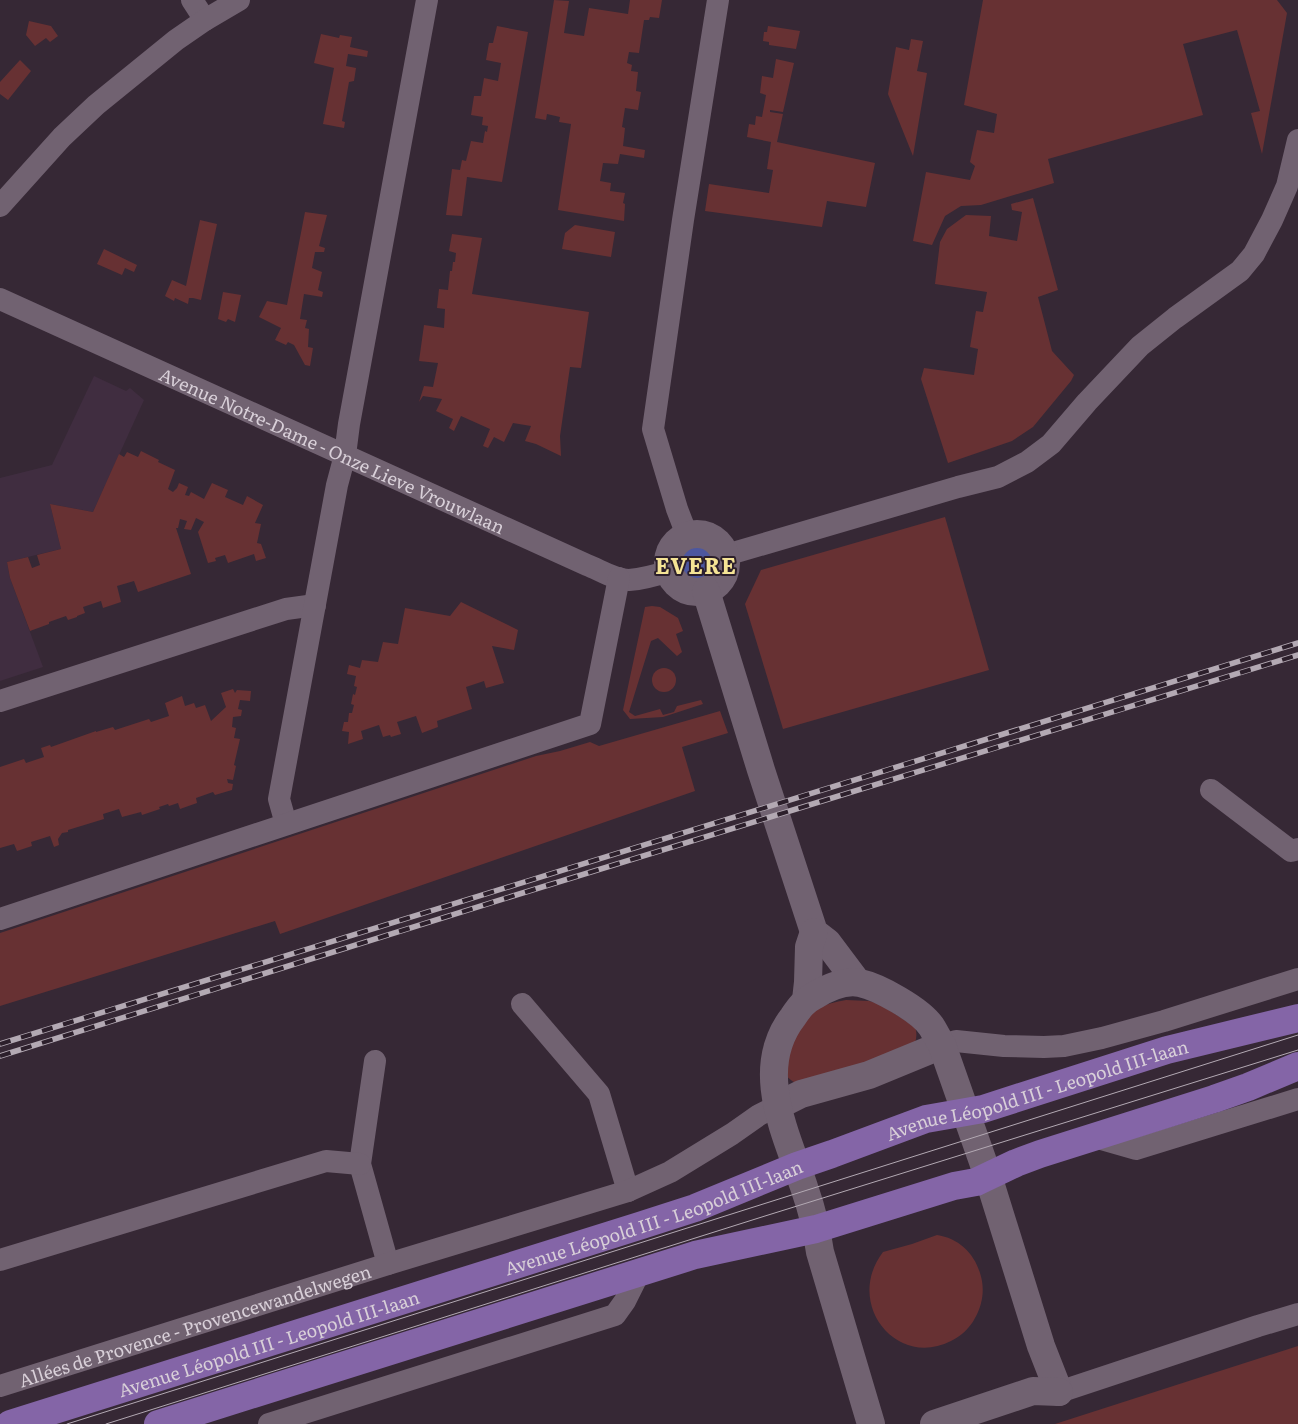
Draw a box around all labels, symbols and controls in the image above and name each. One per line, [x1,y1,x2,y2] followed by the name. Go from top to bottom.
[155,360,510,540] street label: Avenue Notre-Dame - Onze Lieve Vrouwlaan
[655,548,737,581] district label: EVERE
[882,1032,1191,1146] street label: Avenue Léopold III - Leopold III-laan
[501,1152,807,1281] street label: Avenue Léopold III - Leopold III-laan
[15,1257,374,1393] street label: Allées de Provence - Provencewandelwegen
[114,1283,423,1403] street label: Avenue Léopold III - Leopold III-laan

